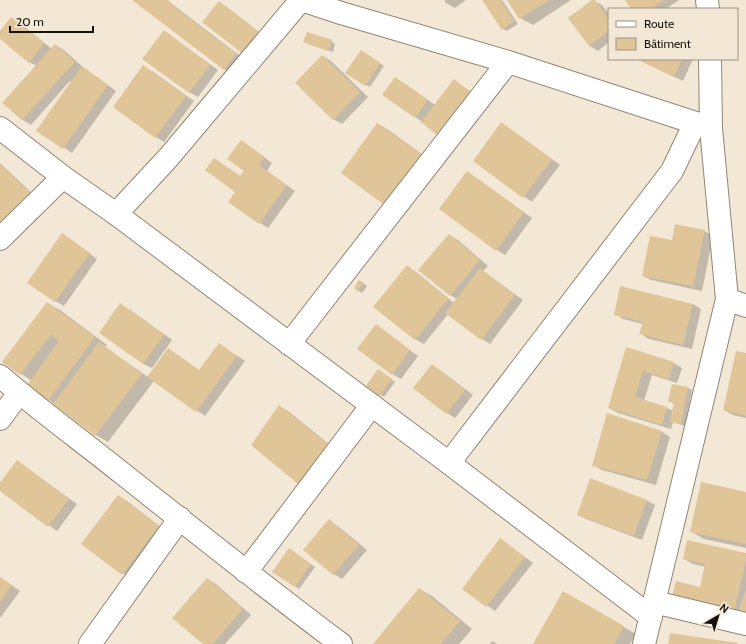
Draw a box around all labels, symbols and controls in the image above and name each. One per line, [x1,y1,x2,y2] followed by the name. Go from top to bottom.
[10,8,93,34] scale bar
[608,8,738,60] legend
[16,14,44,29] text: 20 m
[644,16,674,31] text: Route
[644,36,691,51] text: Bâtiment
[698,596,738,636] north arrow
[717,600,732,616] text: N

